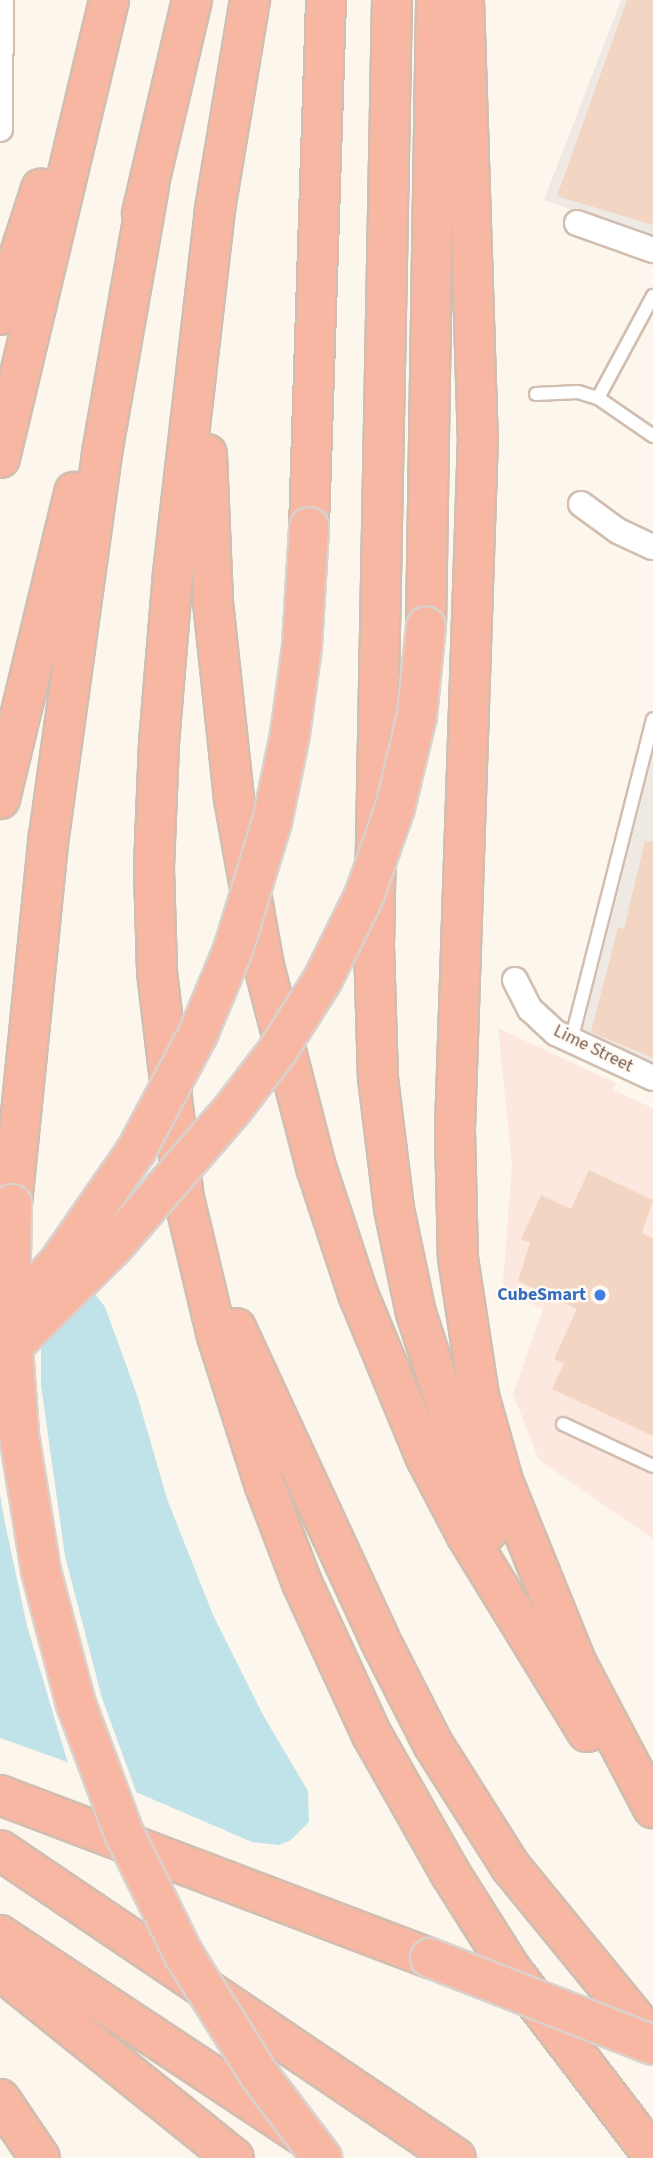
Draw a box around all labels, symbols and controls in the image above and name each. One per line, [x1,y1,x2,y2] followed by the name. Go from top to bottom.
[550,1021,636,1077] street label: Lime Street
[497,1284,586,1306] place label: CubeSmart
[592,1287,608,1303] marker: CubeSmart

